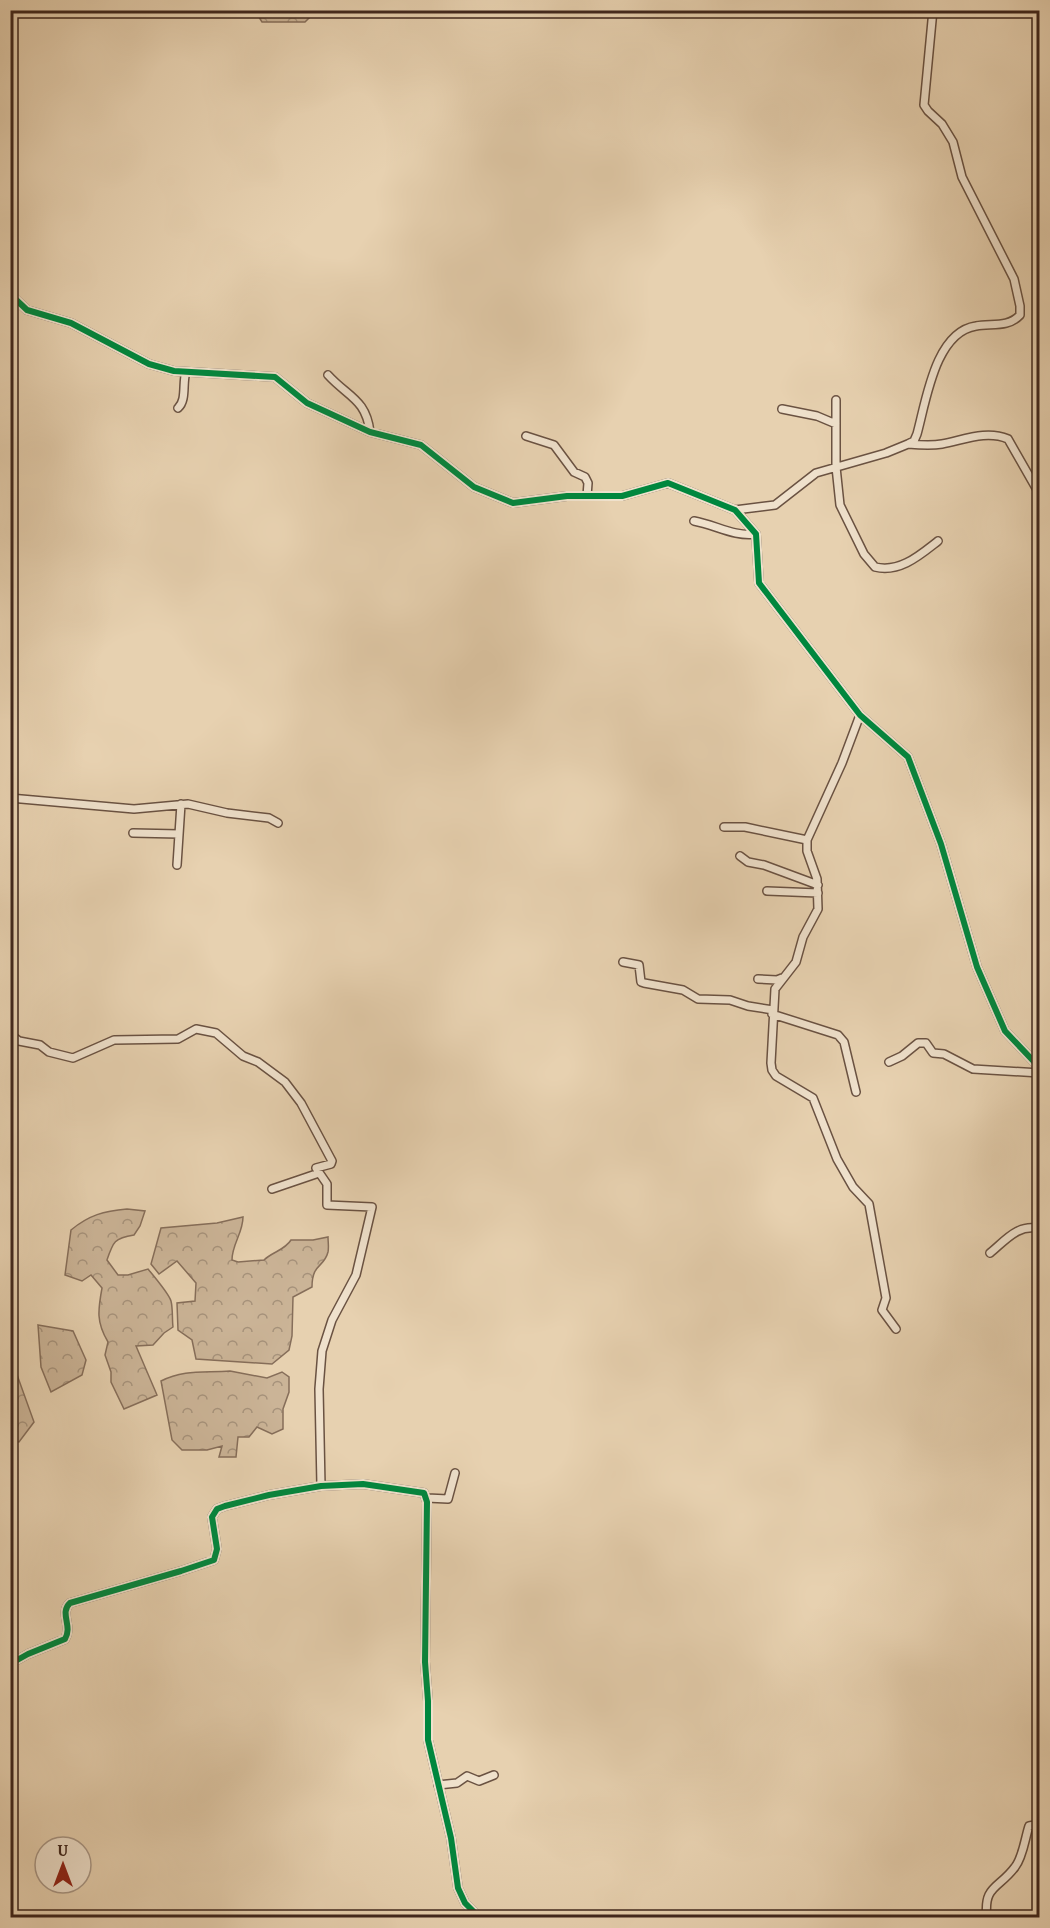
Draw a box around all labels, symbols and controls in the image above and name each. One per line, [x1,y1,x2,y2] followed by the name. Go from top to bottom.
[33,1835,93,1895] north arrow
[58,1838,69,1862] text: U

